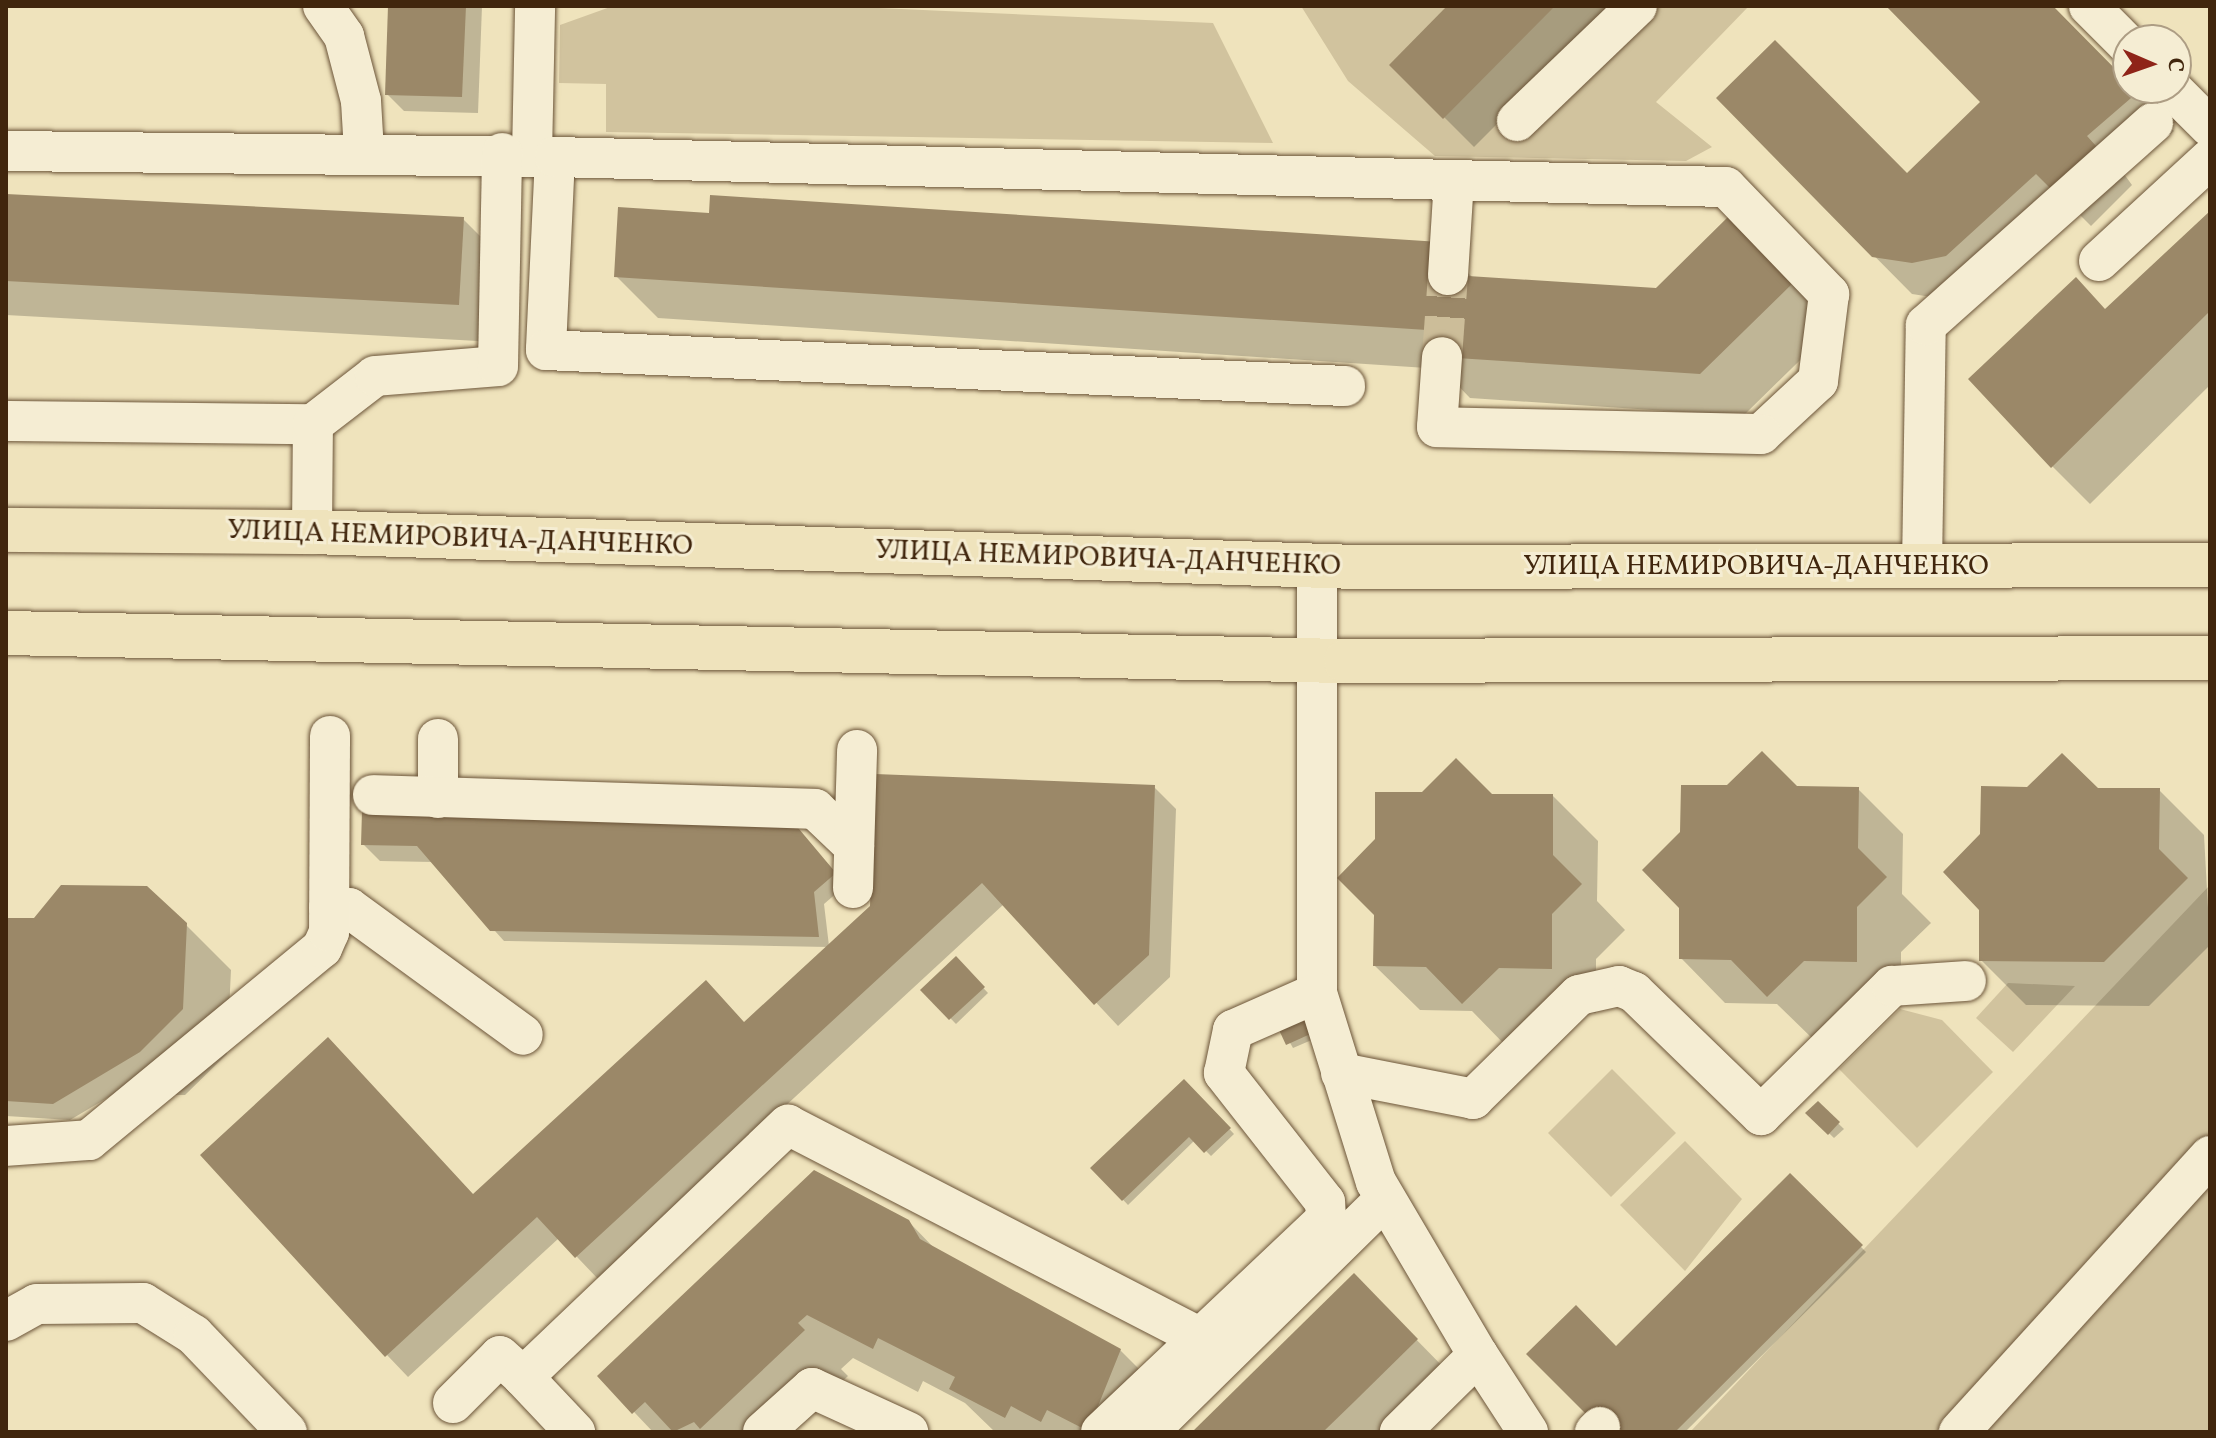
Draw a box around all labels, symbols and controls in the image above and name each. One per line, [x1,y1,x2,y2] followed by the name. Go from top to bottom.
[2112,24,2192,104] north arrow
[2159,57,2190,72] text: С
[227,514,693,564] street label: УЛИЦА НЕМИРОВИЧА-ДАНЧЕНКО
[875,534,1341,584] street label: УЛИЦА НЕМИРОВИЧА-ДАНЧЕНКО
[1523,550,1989,584] street label: УЛИЦА НЕМИРОВИЧА-ДАНЧЕНКО

